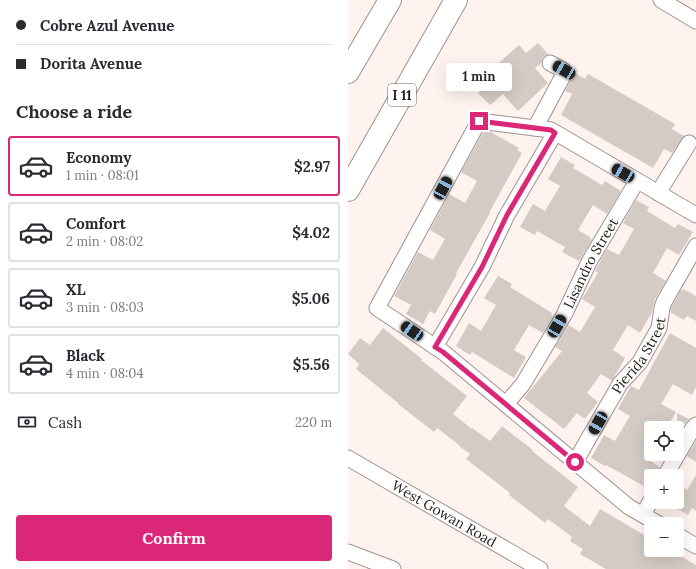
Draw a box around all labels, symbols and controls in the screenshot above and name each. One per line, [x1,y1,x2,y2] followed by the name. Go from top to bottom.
[40,16,174,35] text: Cobre Azul Avenue
[40,54,142,73] text: Dorita Avenue
[551,59,577,81] car
[446,63,512,91] callout: 1 min
[462,68,496,85] text: 1 min
[388,84,416,106] road number: I 11
[16,100,132,123] text: Choose a ride
[470,112,488,130] route end
[18,148,54,184] icon: car
[66,148,131,167] text: Economy
[294,157,330,176] text: $2.97
[610,162,636,184] car
[66,167,139,184] text: 1 min · 08:01
[432,175,454,201] car
[18,214,54,250] icon: car
[66,214,126,233] text: Comfort
[559,214,623,311] street label: Lisandro Street
[292,223,330,242] text: $4.02
[66,233,143,250] text: 2 min · 08:02
[18,280,54,316] icon: car
[66,280,86,299] text: XL
[292,289,330,308] text: $5.06
[66,299,144,316] text: 3 min · 08:03
[546,313,568,339] car
[607,315,670,397] street label: Pierida Street
[399,319,425,343] car
[18,346,54,382] icon: car
[66,346,105,365] text: Black
[293,355,330,374] text: $5.56
[66,365,143,382] text: 4 min · 08:04
[587,410,609,436] car
[16,411,38,433] icon: cash
[48,413,82,432] text: Cash
[295,414,332,431] text: 220 m
[644,421,684,557] map controls
[644,421,684,461] button: locate
[566,453,584,471] route start
[644,469,684,509] button: +
[388,476,500,551] street label: West Gowan Road
[16,515,332,561] button: Confirm
[644,517,684,557] button: −

